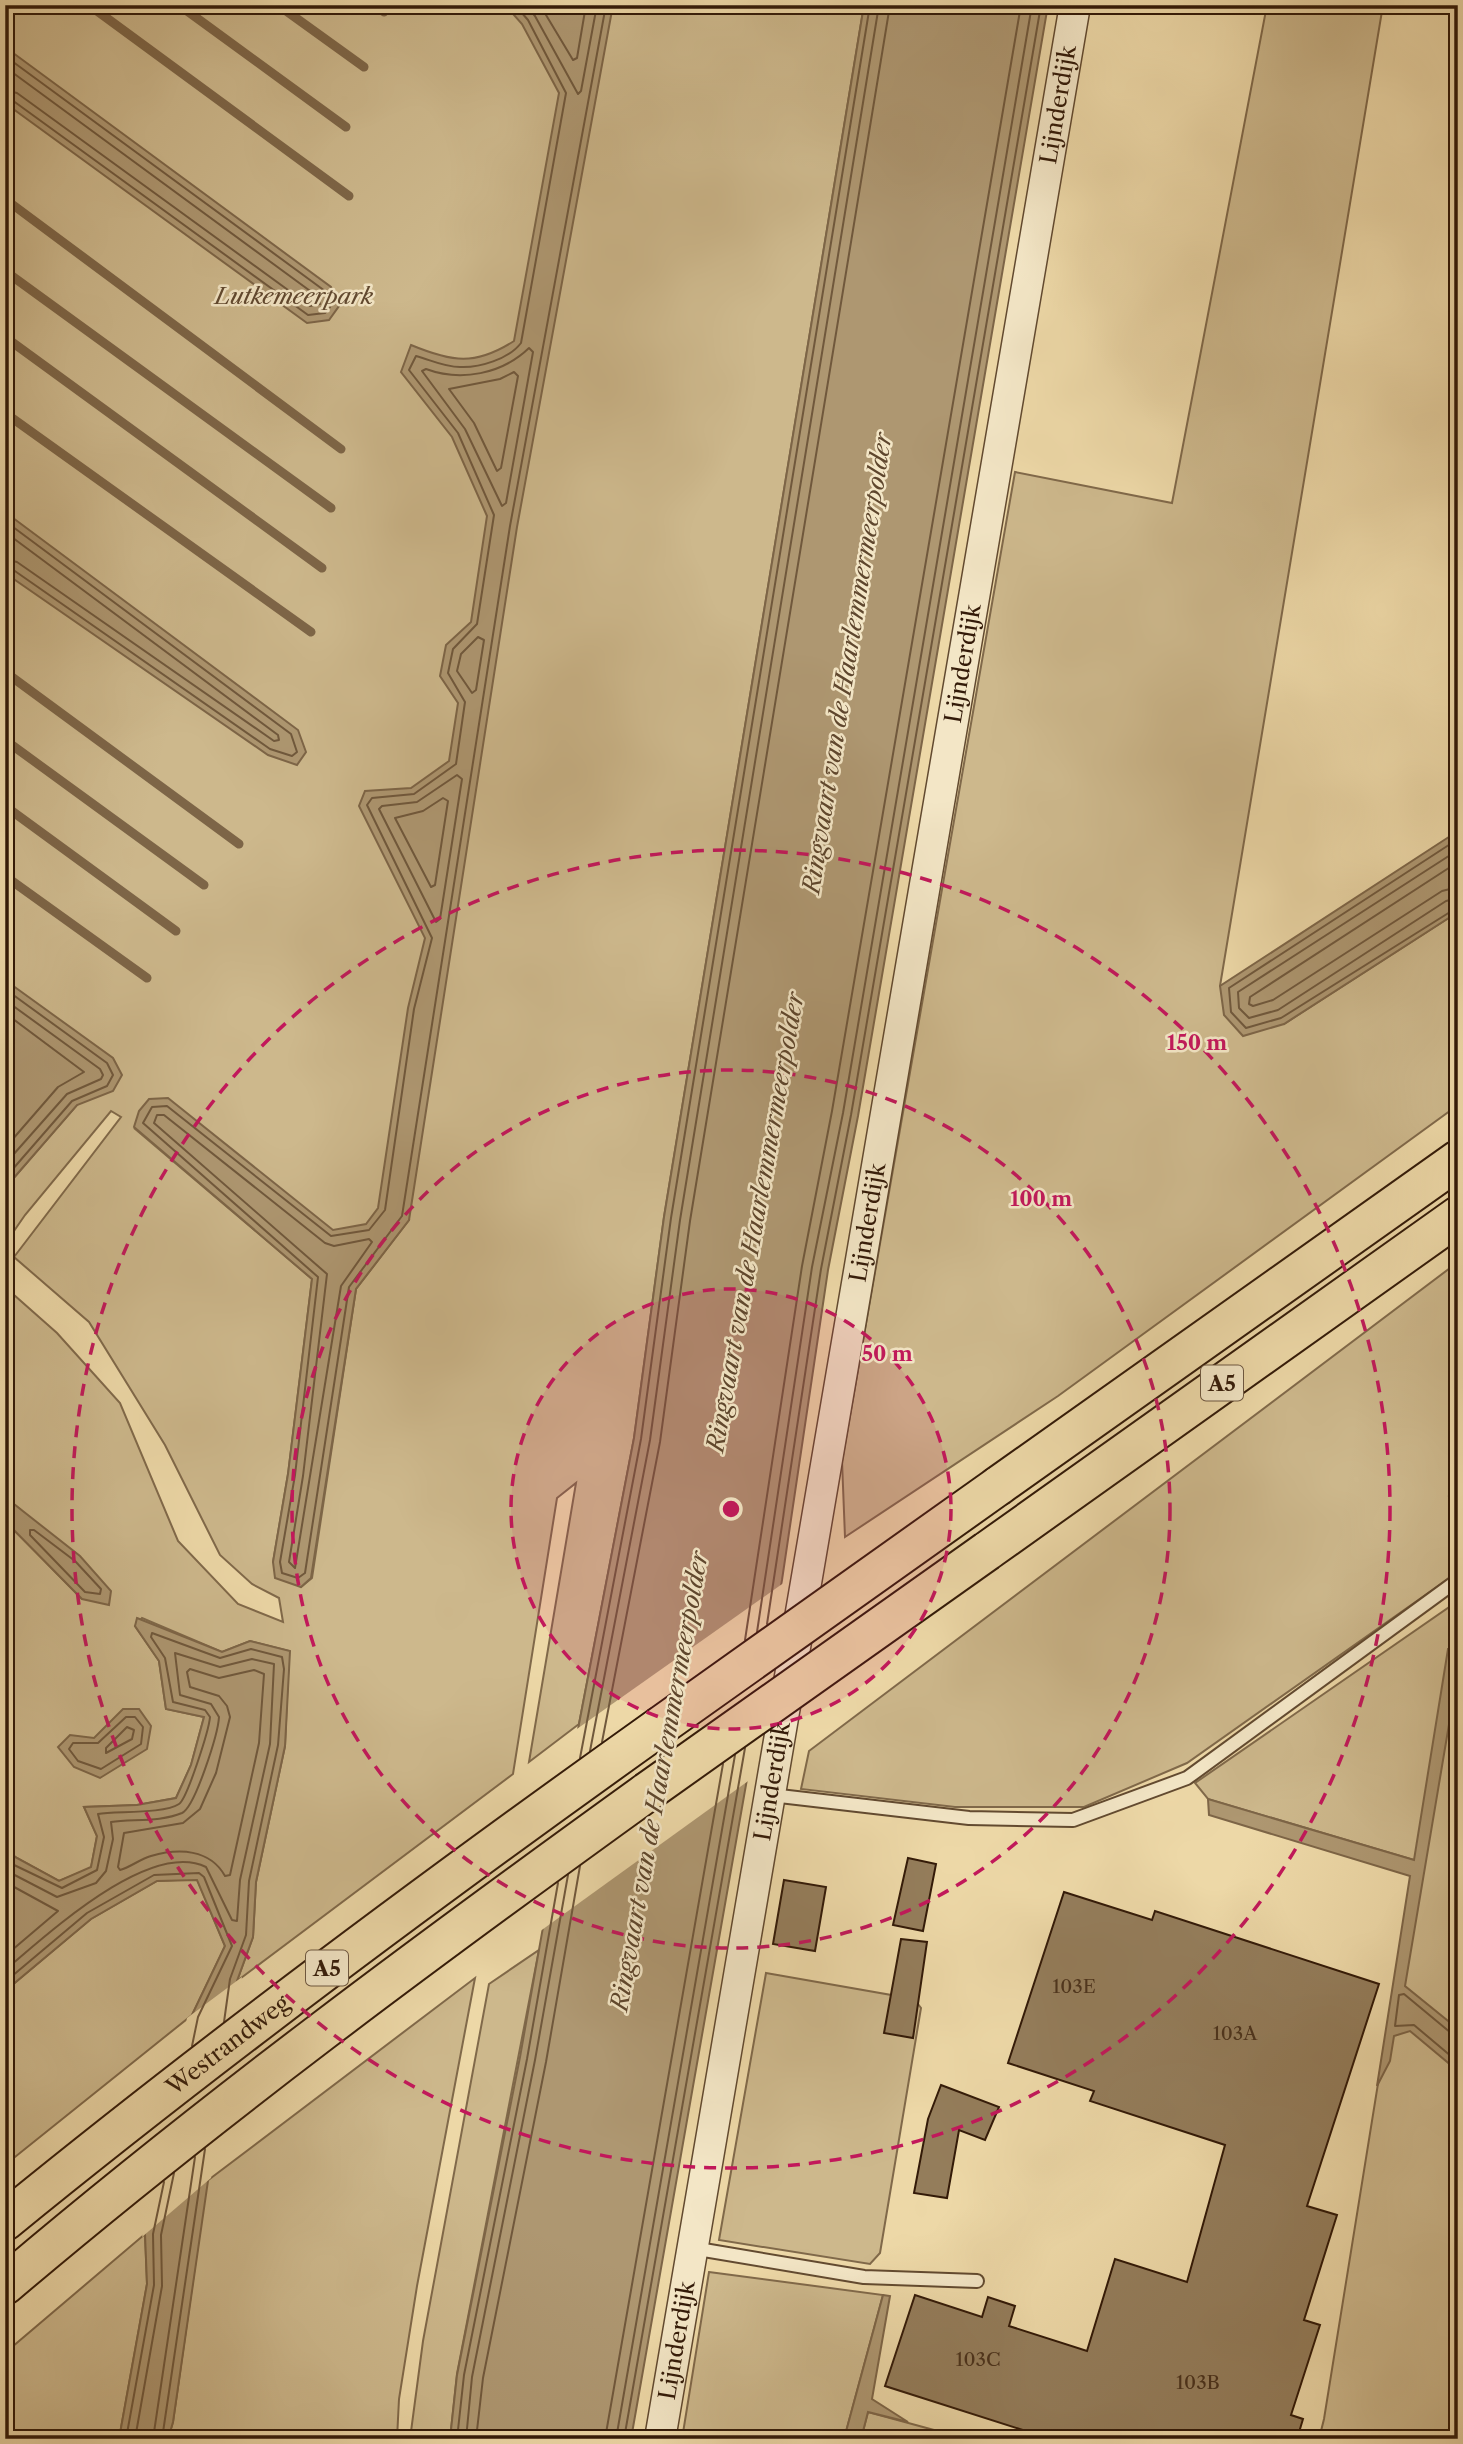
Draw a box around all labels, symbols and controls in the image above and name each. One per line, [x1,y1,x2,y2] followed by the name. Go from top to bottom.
[1034,41,1082,166] street label: Lijnderdijk
[213,282,373,310] park label: Lutkemeerpark
[796,429,898,897] water label: Ringvaart van de Haarlemmermeerpolder
[939,600,987,725] street label: Lijnderdijk
[700,988,810,1456] water label: Ringvaart van de Haarlemmermeerpolder
[1167,1030,1227,1055] text: 150 m
[844,1159,892,1284] street label: Lijnderdijk
[1010,1186,1072,1211] text: 100 m
[861,1341,913,1366] text: 50 m
[1201,1366,1243,1400] road number: A5
[719,1497,743,1521] centre of rings
[604,1547,714,2015] water label: Ringvaart van de Haarlemmermeerpolder
[748,1718,796,1843] street label: Lijnderdijk
[306,1951,348,1986] road number: A5
[1052,1975,1096,1998] house number: 103E
[160,1988,296,2102] street label: Westrandweg
[1213,2022,1258,2045] house number: 103A
[653,2277,701,2402] street label: Lijnderdijk
[955,2348,1001,2371] house number: 103C
[1176,2371,1220,2394] house number: 103B

